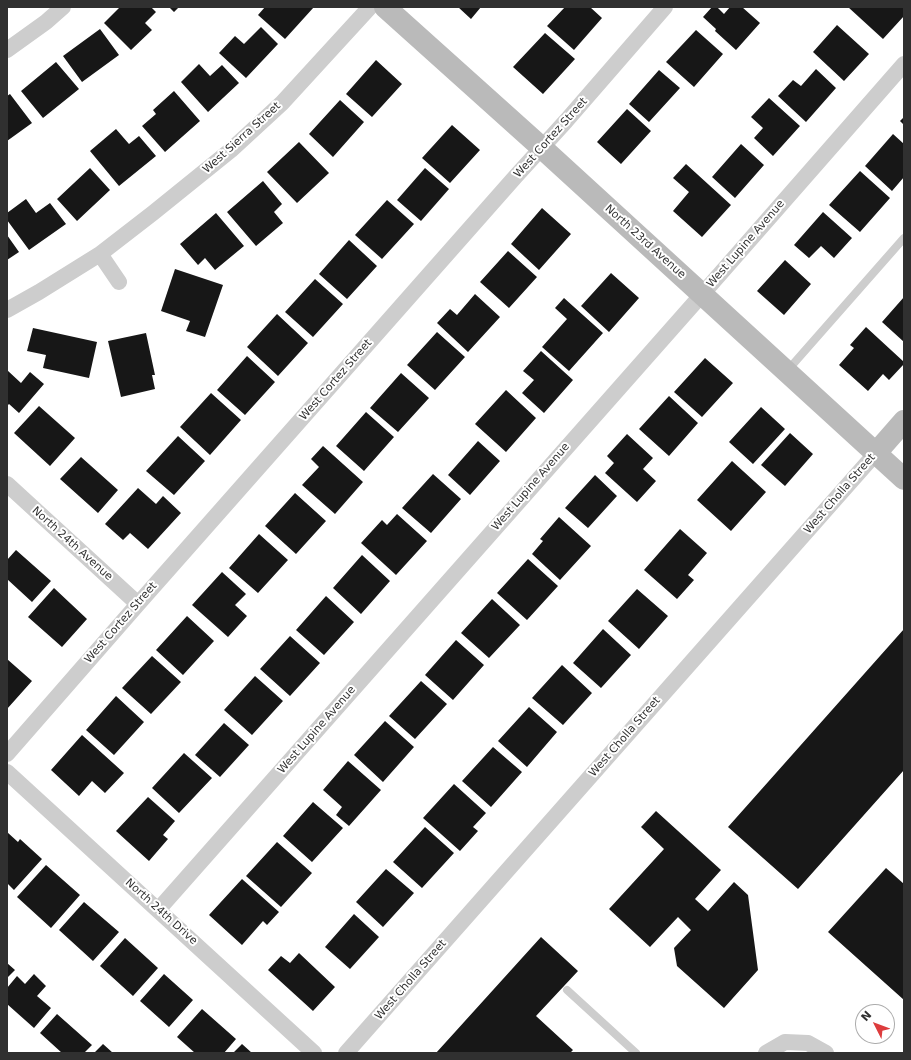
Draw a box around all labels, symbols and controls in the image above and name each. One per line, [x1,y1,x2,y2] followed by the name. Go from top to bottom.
[512,95,590,181] street label: West Cortez Street
[200,100,284,176] street label: West Sierra Street
[704,198,788,290] street label: West Lupine Avenue
[602,202,688,282] street label: North 23rd Avenue
[297,337,375,423] street label: West Cortez Street
[489,441,573,533] street label: West Lupine Avenue
[802,451,878,537] street label: West Cholla Street
[29,504,115,584] street label: North 24th Avenue
[82,580,160,666] street label: West Cortez Street
[275,684,359,776] street label: West Lupine Avenue
[587,694,663,780] street label: West Cholla Street
[122,876,200,948] street label: North 24th Drive
[373,937,449,1023] street label: West Cholla Street
[855,1004,895,1044] north arrow
[859,1009,874,1024] text: N

